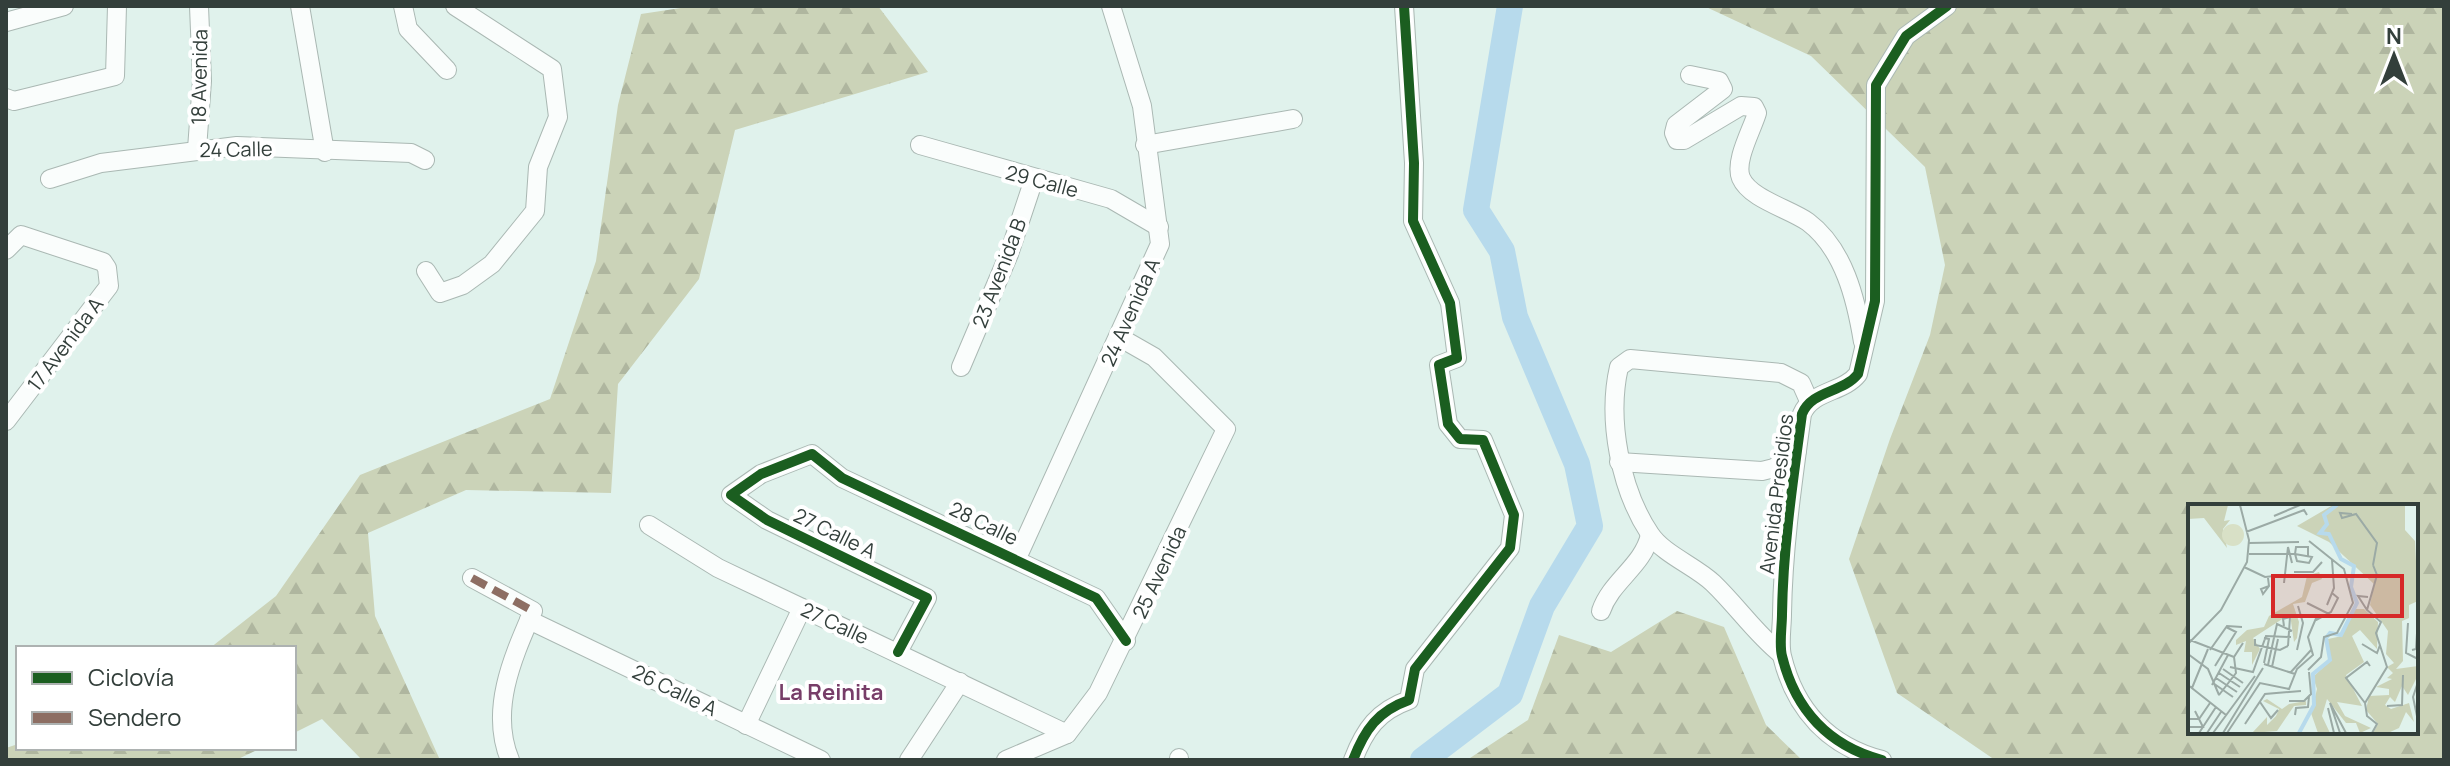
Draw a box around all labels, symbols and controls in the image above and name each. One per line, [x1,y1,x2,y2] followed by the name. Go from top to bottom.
[2354,16,2434,96] north arrow
[2386,21,2402,51] text: N
[185,29,213,125] street label: 18 Avenida
[199,135,273,163] street label: 24 Calle
[1003,158,1081,204] street label: 29 Calle
[966,214,1032,332] street label: 23 Avenida B
[1094,253,1166,370] street label: 24 Avenida A
[21,291,109,396] street label: 17 Avenida A
[1753,412,1799,576] street label: Avenida Presidios
[945,495,1023,551] street label: 28 Calle
[789,501,881,565] street label: 27 Calle A
[2188,504,2418,734] inset map
[1126,521,1192,623] street label: 25 Avenida
[797,596,873,650] street label: 27 Calle
[16,646,296,750] legend
[628,658,722,722] street label: 26 Calle A
[88,660,174,693] text: Ciclovía
[779,677,883,707] district label: La Reinita
[88,700,182,733] text: Sendero

